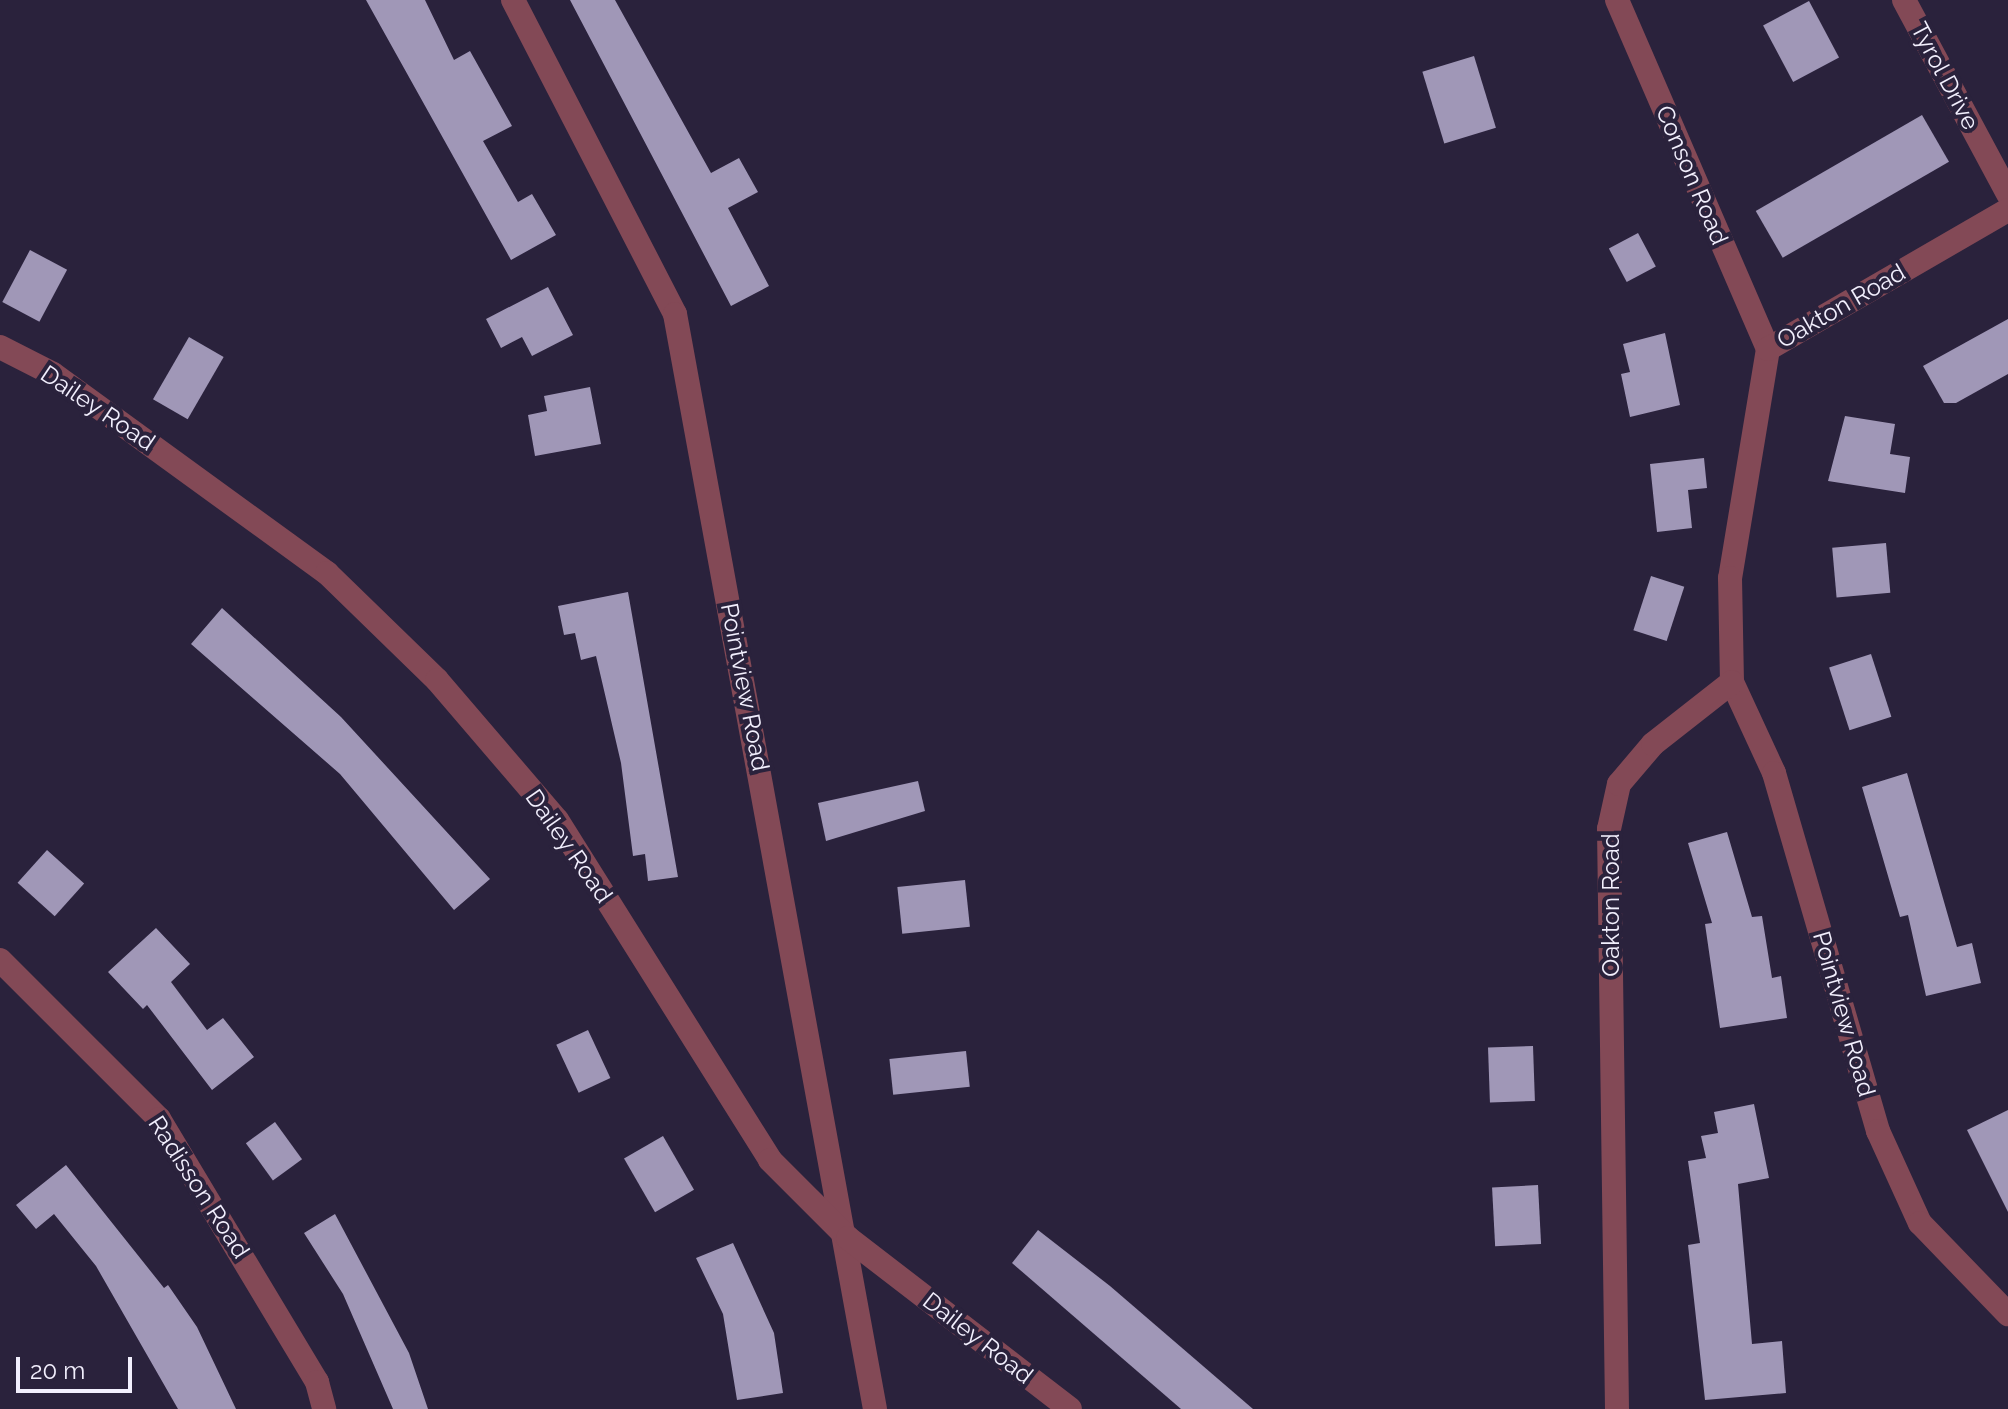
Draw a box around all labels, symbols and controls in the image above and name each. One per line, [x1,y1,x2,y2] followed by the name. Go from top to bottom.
[1905,17,1985,135] street label: Tyrol Drive
[1650,101,1734,249] street label: Conson Road
[1772,258,1910,354] street label: Oakton Road
[35,359,161,457] street label: Dailey Road
[715,600,775,774] street label: Pointview Road
[519,784,619,908] street label: Dailey Road
[1597,833,1625,977] street label: Oakton Road
[1807,928,1881,1100] street label: Pointview Road
[142,1110,256,1264] street label: Radisson Road
[917,1286,1039,1390] street label: Dailey Road
[20,1341,136,1391] scale bar
[30,1356,85,1385] text: 20 m

